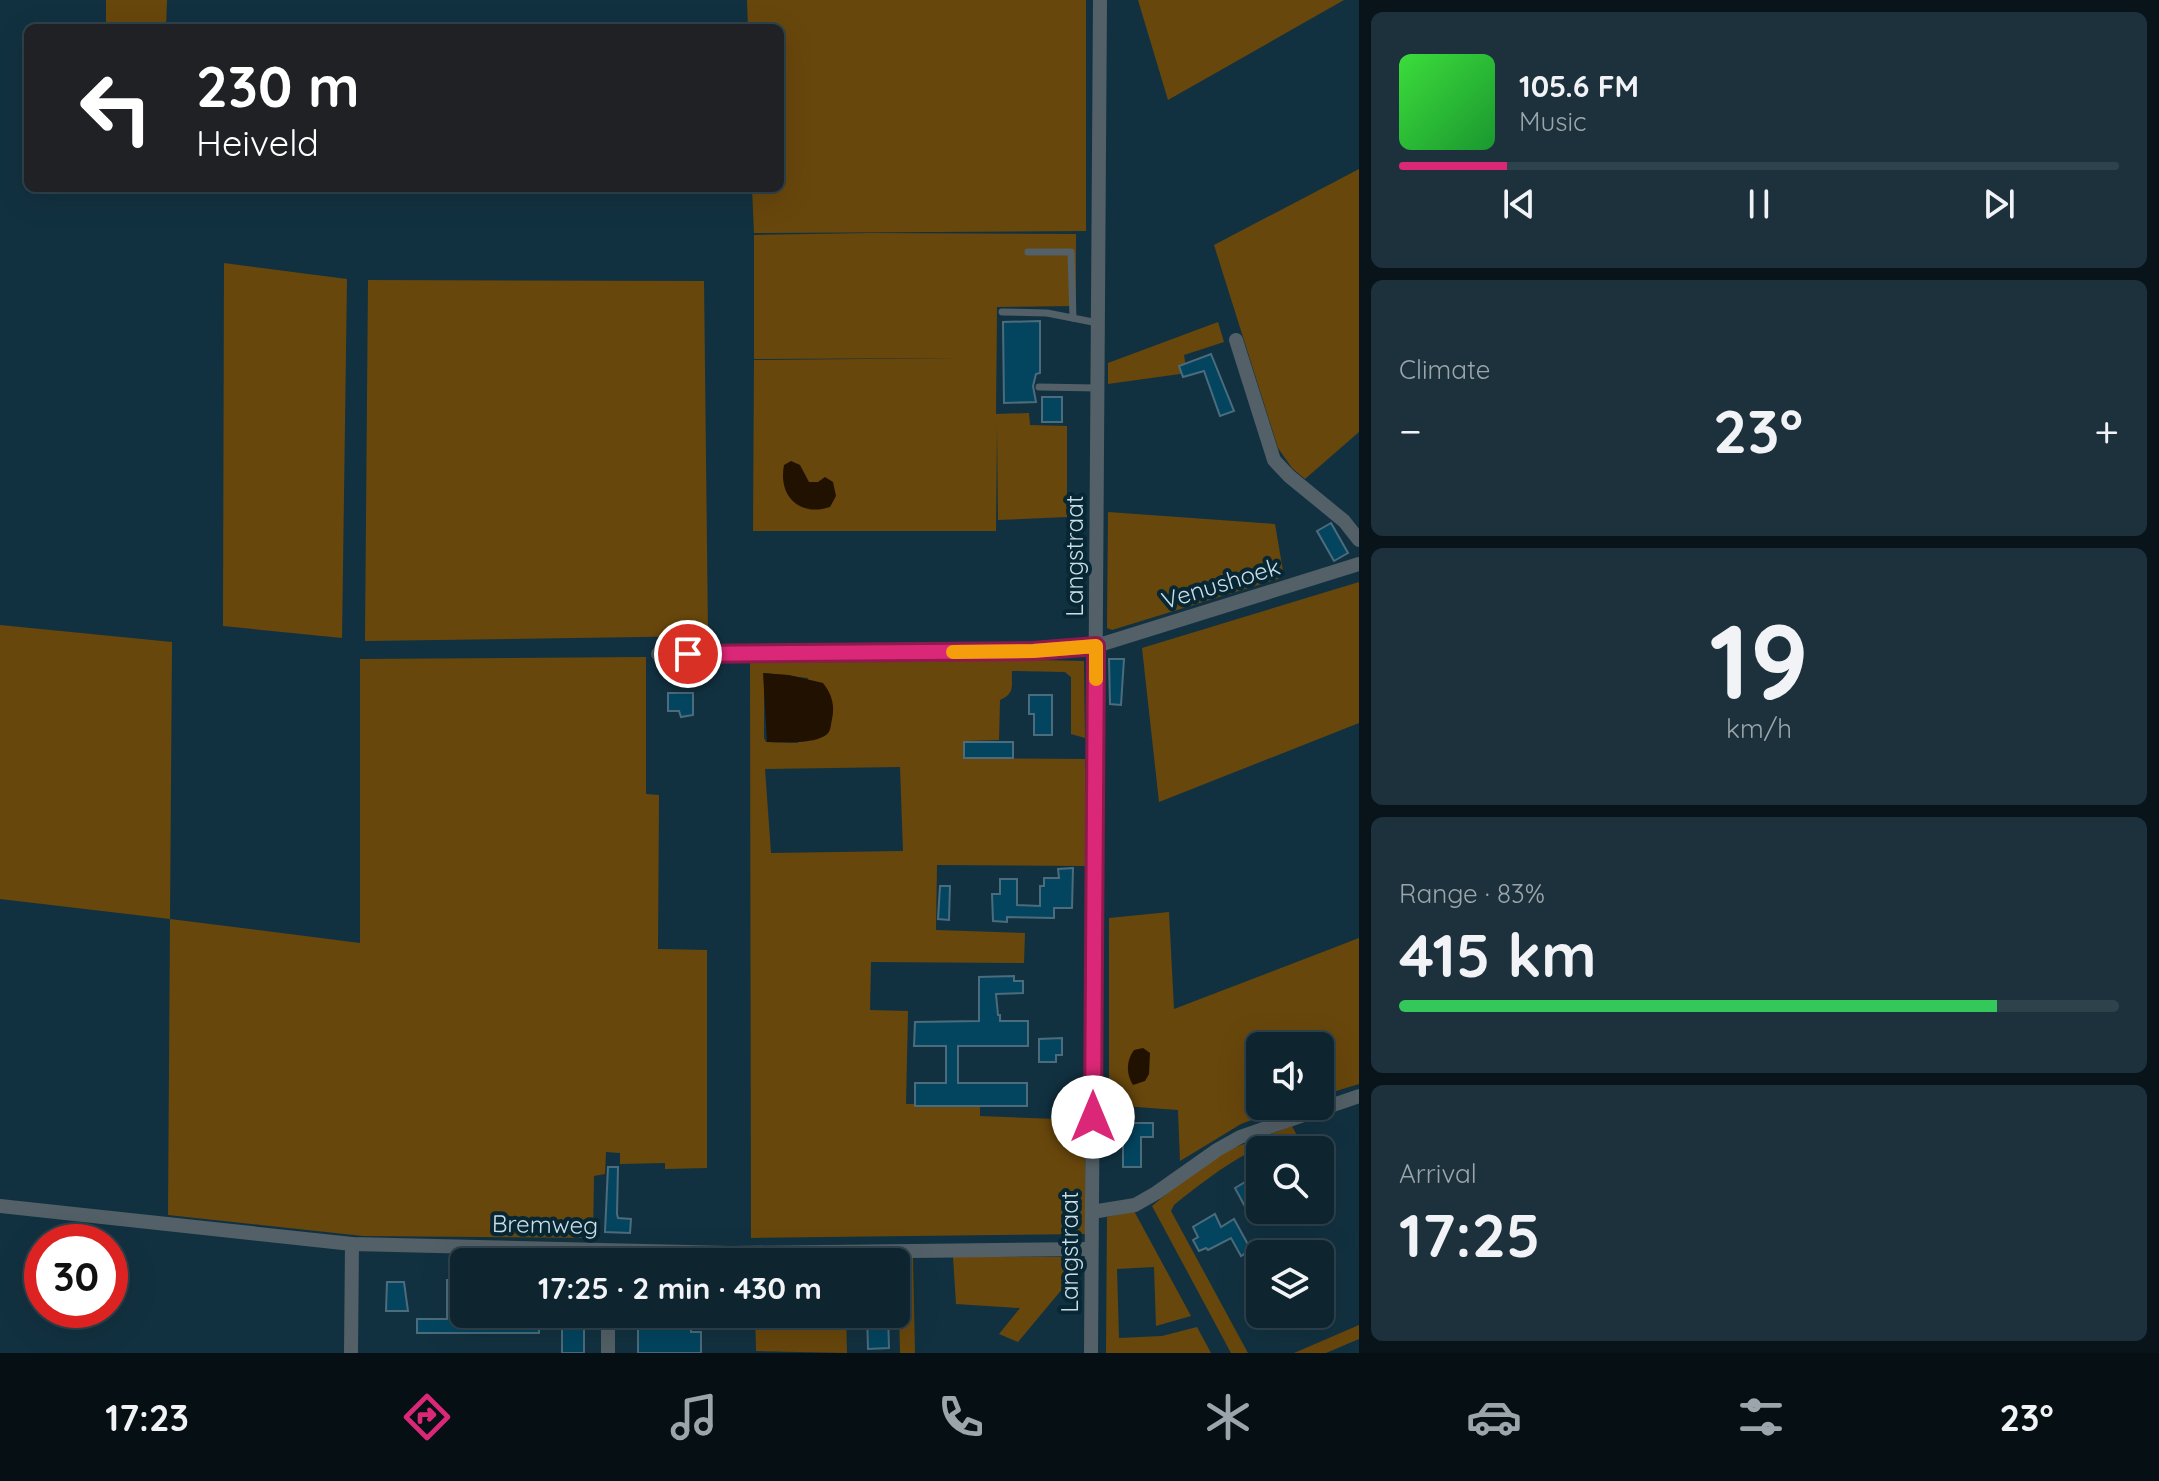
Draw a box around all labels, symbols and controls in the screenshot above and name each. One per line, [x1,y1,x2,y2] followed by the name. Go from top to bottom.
[196,51,360,121] text: 230 m
[64,56,168,160] icon: left
[1519,67,1639,105] text: 105.6 FM
[1519,105,1587,138] text: Music
[196,120,319,165] text: Heiveld
[1497,182,1541,226] icon: previous
[1737,182,1781,226] icon: pause
[1977,182,2021,226] icon: next
[1399,353,1490,386] text: Climate
[1713,393,1803,468] text: 23°
[1399,403,1422,458] text: −
[2094,403,2119,458] text: +
[1059,495,1089,617] street label: Langstraat
[1158,551,1284,615] street label: Venushoek
[1709,595,1809,725] text: 19
[654,620,722,688] pin
[666,632,710,676] icon: arrive
[1726,712,1792,745] text: km/h
[1399,877,1545,910] text: Range · 83%
[1399,917,1597,992] text: 415 km
[1246,1032,1334,1328] map controls
[1246,1032,1334,1120] button: sound
[1051,1075,1135,1159] position arrow
[1246,1136,1334,1224] button: search
[1399,1157,1477,1190] text: Arrival
[1054,1191,1084,1313] street label: Langstraat
[1399,1197,1540,1272] text: 17:25
[492,1208,598,1240] street label: Bremweg
[24,1224,128,1328] speed limit sign: 30
[1246,1240,1334,1328] button: layers
[538,1269,822,1307] text: 17:25 · 2 min · 430 m
[399,1389,455,1445] icon: directions
[666,1389,722,1445] icon: music
[933,1389,989,1445] icon: phone
[1200,1389,1256,1445] icon: climate
[1466,1389,1522,1445] icon: car
[1733,1389,1789,1445] icon: filters
[105,1395,189,1440] text: 17:23
[2000,1395,2054,1440] text: 23°

